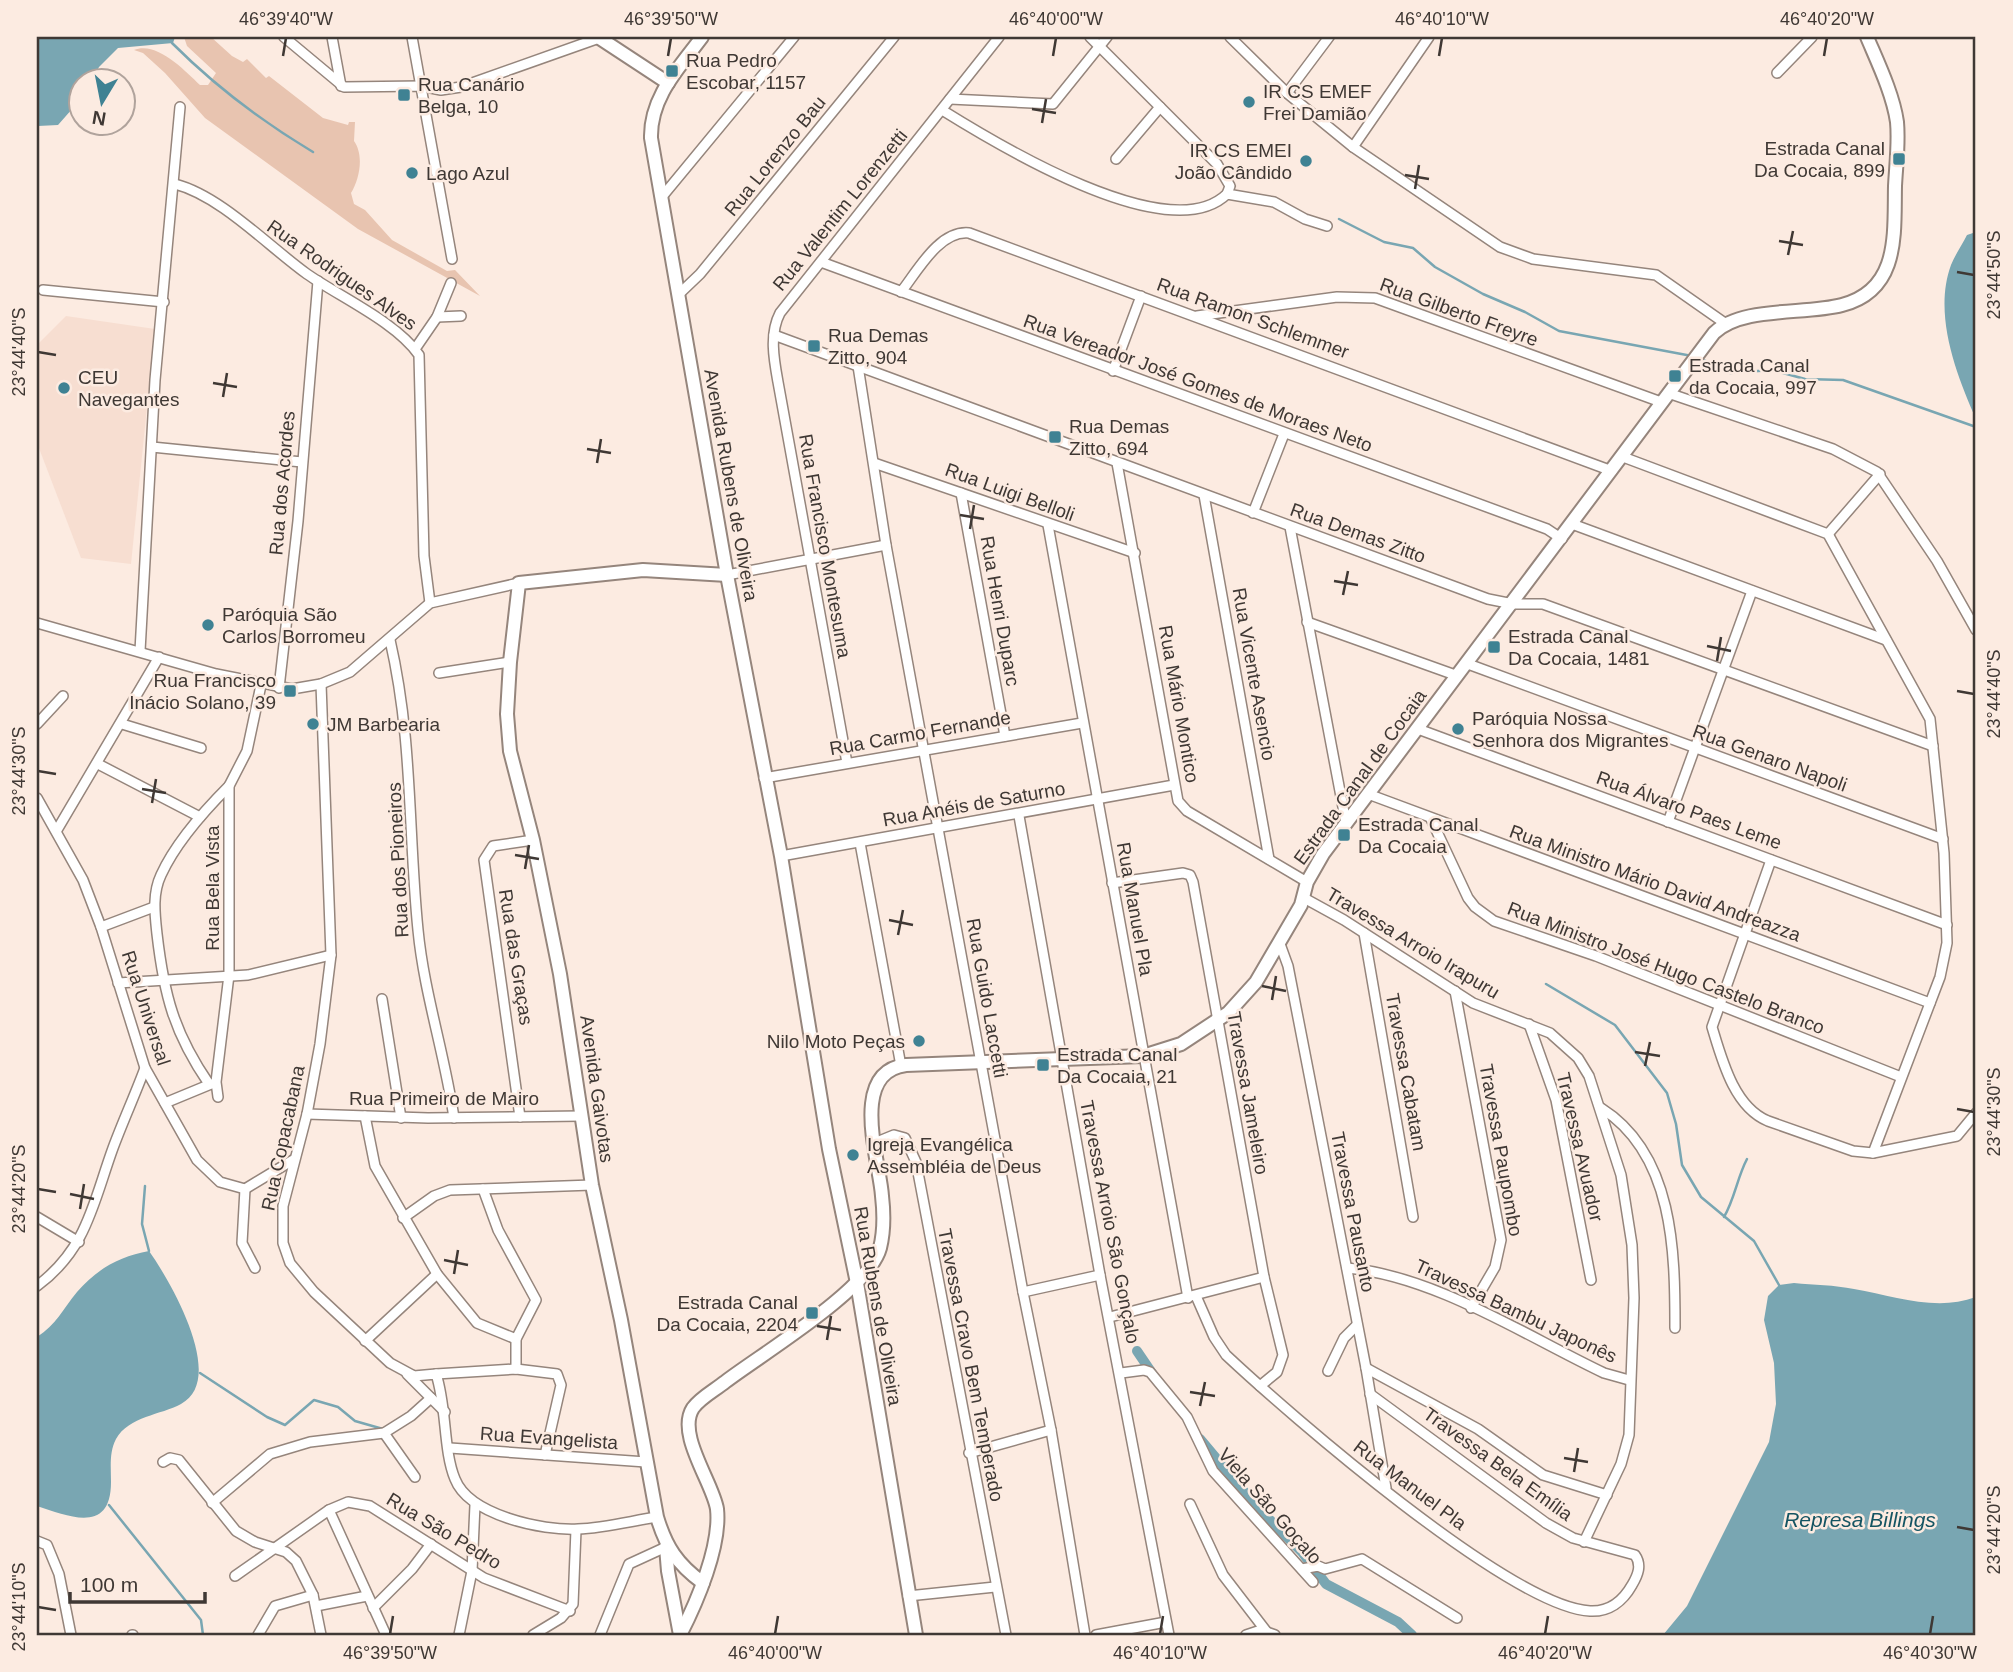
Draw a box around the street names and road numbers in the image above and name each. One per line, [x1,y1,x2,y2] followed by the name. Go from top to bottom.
[720,92,830,220] street label: Rua Lorenzo Bau
[768,125,912,295] street label: Rua Valentim Lorenzetti
[263,216,421,334] street label: Rua Rodrigues Alves
[1154,273,1352,363] street label: Rua Ramon Schlemmer
[1377,274,1541,350] street label: Rua Gilberto Freyre
[1021,310,1375,456] street label: Rua Vereador José Gomes de Moraes Neto
[700,367,762,603] street label: Avenida Rubens de Oliveira
[265,410,299,556] street label: Rua dos Acordes
[795,432,855,660] street label: Rua Francisco Montesuma
[942,459,1078,525] street label: Rua Luigi Belloli
[1287,499,1429,567] street label: Rua Demas Zitto
[976,534,1024,688] street label: Rua Henri Duparc
[1228,586,1280,762] street label: Rua Vicente Asencio
[1155,624,1203,784] street label: Rua Mário Montico
[1289,685,1431,869] street label: Estrada Canal de Cocaia
[828,707,1012,759] street label: Rua Carmo Fernande
[1690,720,1850,796] street label: Rua Genaro Napoli
[1594,767,1784,853] street label: Rua Álvaro Paes Leme
[881,778,1067,830] street label: Rua Anéis de Saturno
[383,782,413,938] street label: Rua dos Pioneiros
[1507,820,1804,946] street label: Rua Ministro Mário David Andreazza
[202,825,223,951] street label: Rua Bela Vista
[1113,841,1157,978] street label: Rua Manuel Pla
[1323,883,1503,1003] street label: Travessa Arroio Irapuru
[495,888,537,1026] street label: Rua das Graças
[1504,898,1828,1038] street label: Rua Ministro José Hugo Castelo Branco
[963,917,1011,1079] street label: Rua Guido Laccetti
[118,948,174,1068] street label: Rua Universal
[1382,991,1430,1153] street label: Travessa Cabatam
[1223,1010,1273,1176] street label: Travessa Jameleiro
[576,1014,618,1164] street label: Avenida Gaivotas
[1475,1062,1527,1238] street label: Travessa Paupombo
[257,1063,309,1213] street label: Rua Copacabana
[1553,1071,1607,1224] street label: Travessa Avuador
[349,1088,539,1109] street label: Rua Primeiro de Mairo
[1076,1099,1144,1345] street label: Travessa Arroio São Gonçalo
[1327,1130,1379,1294] street label: Travessa Pausanto
[850,1205,906,1408] street label: Rua Rubens de Oliveira
[934,1227,1008,1503] street label: Travessa Cravo Bem Temperado
[1412,1255,1620,1367] street label: Travessa Bambu Japonês
[1419,1403,1577,1525] street label: Travessa Bela Emília
[479,1423,619,1453] street label: Rua Evangelista
[1350,1436,1471,1534] street label: Rua Manuel Pla
[1214,1444,1326,1568] street label: Viela São Goçalo
[383,1489,505,1573] street label: Rua São Pedro

